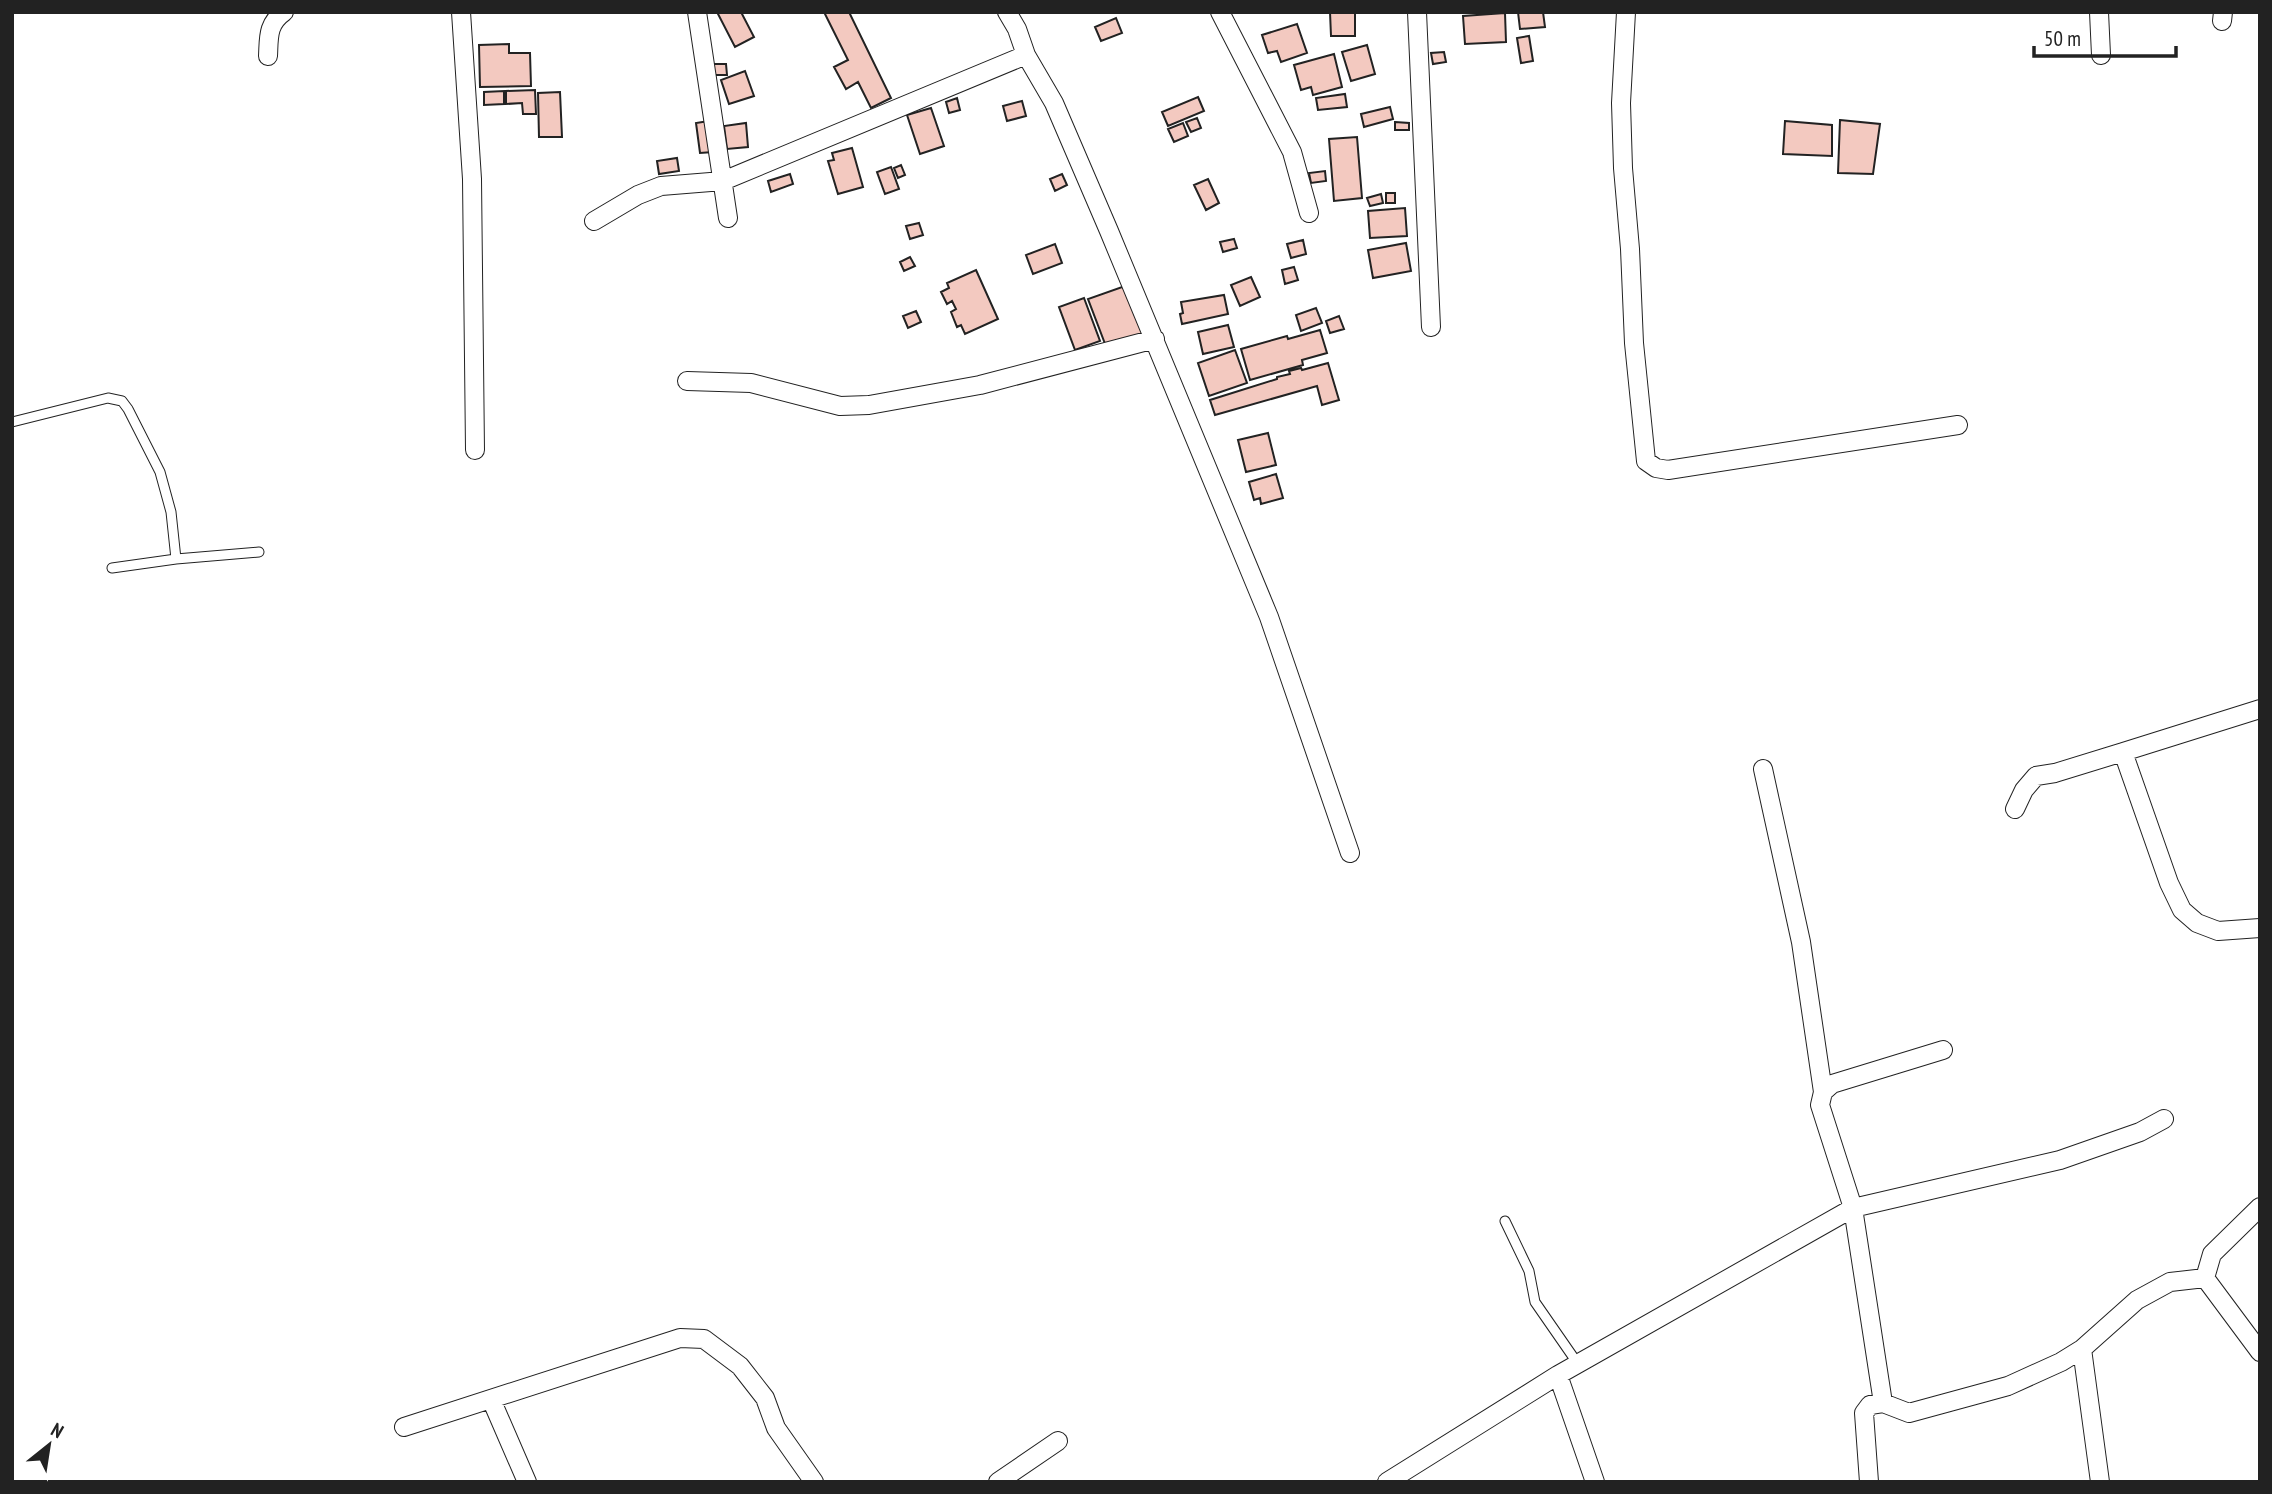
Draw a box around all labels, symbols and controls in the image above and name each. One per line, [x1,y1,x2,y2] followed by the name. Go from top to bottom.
[2034,14,2176,58] scale bar
[2044,25,2081,52] text: 50 m
[14,1410,84,1480] north arrow
[47,1417,68,1443] text: N

